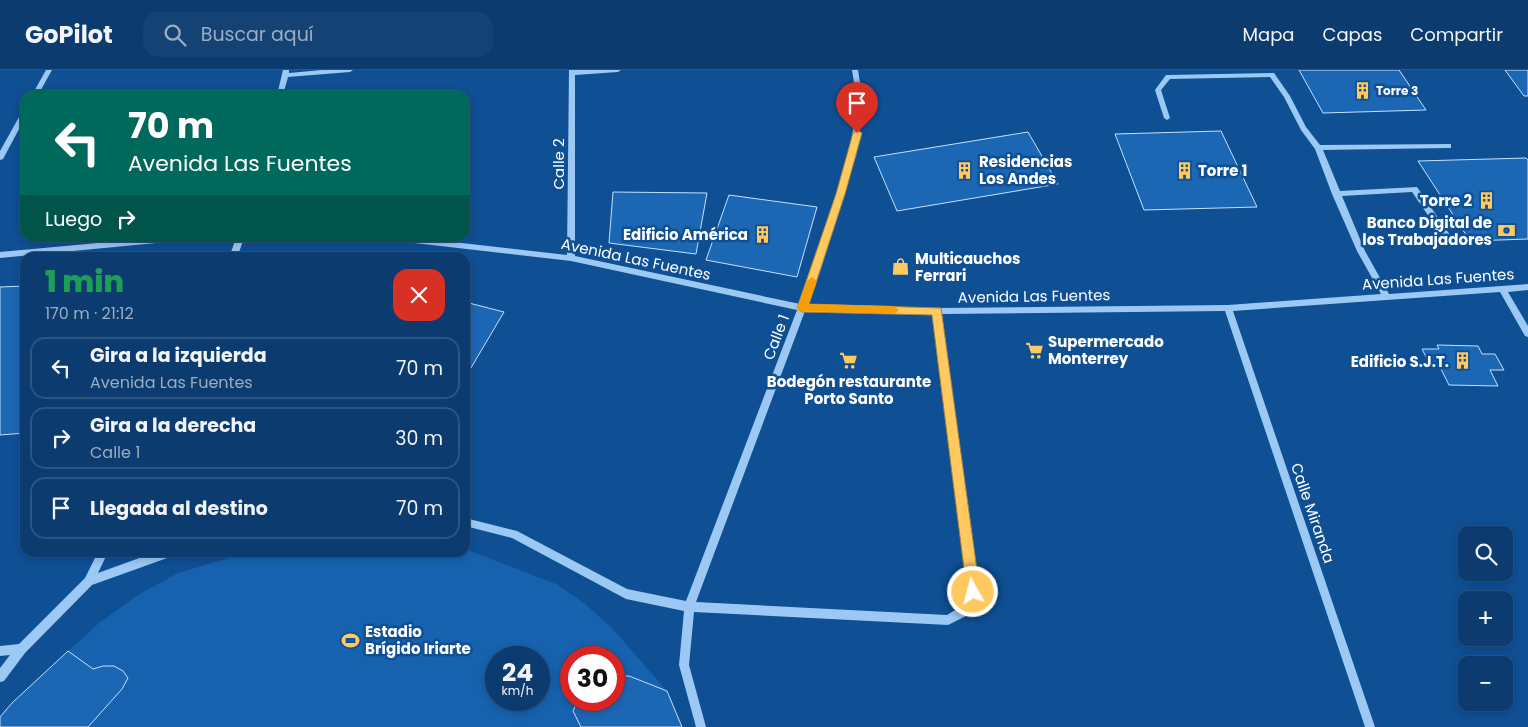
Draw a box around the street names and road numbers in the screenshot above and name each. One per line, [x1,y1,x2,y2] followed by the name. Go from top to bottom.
[548,138,569,190] street label: Calle 2
[559,233,713,285] street label: Avenida Las Fuentes
[1361,263,1515,295] street label: Avenida Las Fuentes
[958,284,1111,308] street label: Avenida Las Fuentes
[758,311,794,363] street label: Calle 1
[1286,460,1340,566] street label: Calle Miranda

